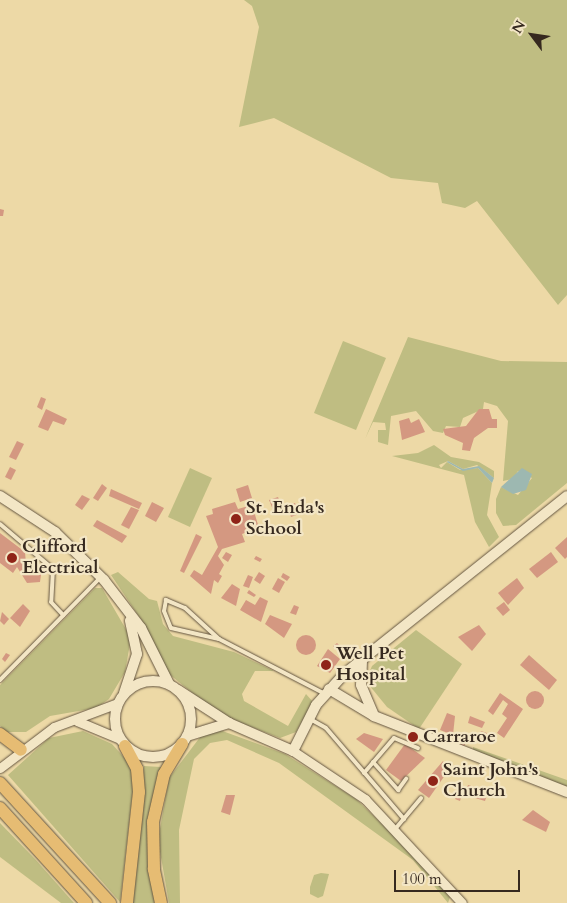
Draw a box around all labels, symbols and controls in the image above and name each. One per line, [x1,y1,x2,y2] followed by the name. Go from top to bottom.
[507,10,557,60] north arrow
[507,17,530,37] text: N
[246,498,324,540] place label: St. Enda's School
[230,513,242,525] marker: St. Enda's School
[22,537,99,580] place label: Clifford Electrical
[6,552,18,564] marker: Clifford Electrical
[336,644,406,686] place label: Well Pet Hospital
[320,659,332,671] marker: Well Pet Hospital
[423,726,496,748] place label: Carraroe
[407,731,419,743] marker: Carraroe
[443,760,538,802] place label: Saint John's Church
[427,775,439,787] marker: Saint John's Church
[397,860,523,892] scale bar
[402,869,442,889] text: 100 m

